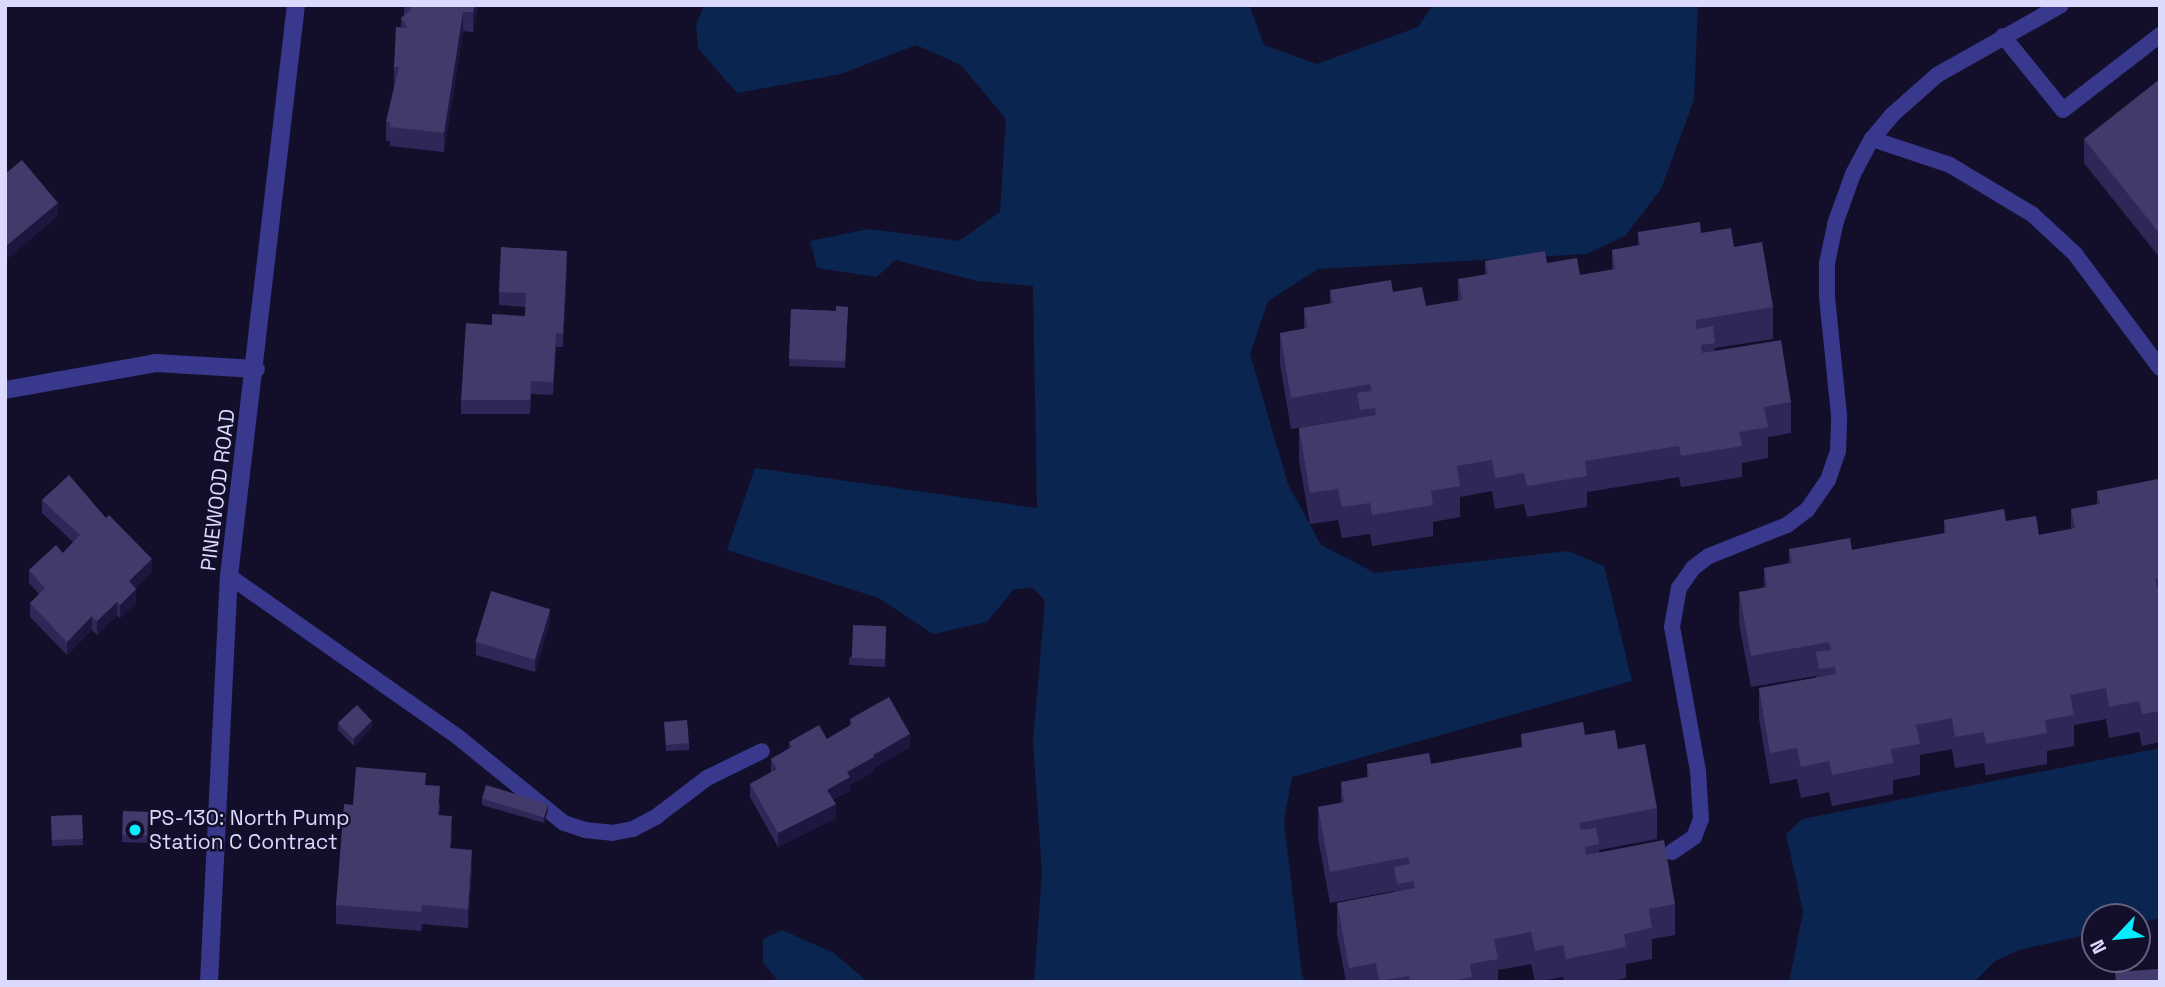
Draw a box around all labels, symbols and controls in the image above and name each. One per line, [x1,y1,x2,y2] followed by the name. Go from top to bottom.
[196,408,240,572] street label: PINEWOOD ROAD
[149,805,350,855] place label: PS-130: North Pump Station C Contract
[127,822,143,838] marker: PS-130: North Pump Station C Contract
[2081,903,2151,973] north arrow
[2084,935,2113,958] text: N

